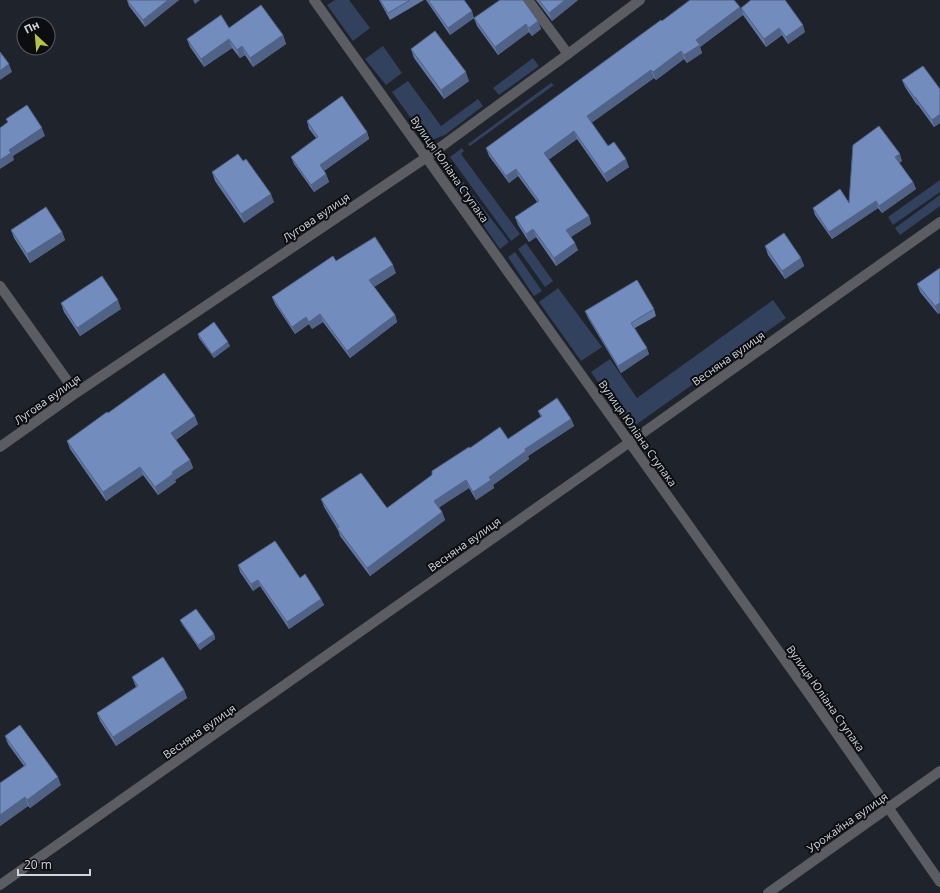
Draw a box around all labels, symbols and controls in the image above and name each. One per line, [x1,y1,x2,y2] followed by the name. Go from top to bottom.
[16,16,56,56] north arrow
[21,16,42,37] text: Пн
[408,113,492,225] street label: Вулиця Юліана Ступака
[279,189,353,245] street label: Лугова вулиця
[689,327,767,389] street label: Весняна вулиця
[11,370,83,428] street label: Лугова вулиця
[596,377,680,489] street label: Вулиця Юліана Ступака
[425,513,503,575] street label: Весняна вулиця
[784,642,868,754] street label: Вулиця Юліана Ступака
[160,700,238,762] street label: Весняна вулиця
[804,789,890,855] street label: Урожайна вулиця
[18,851,90,877] scale bar
[24,856,52,873] text: 20 m

